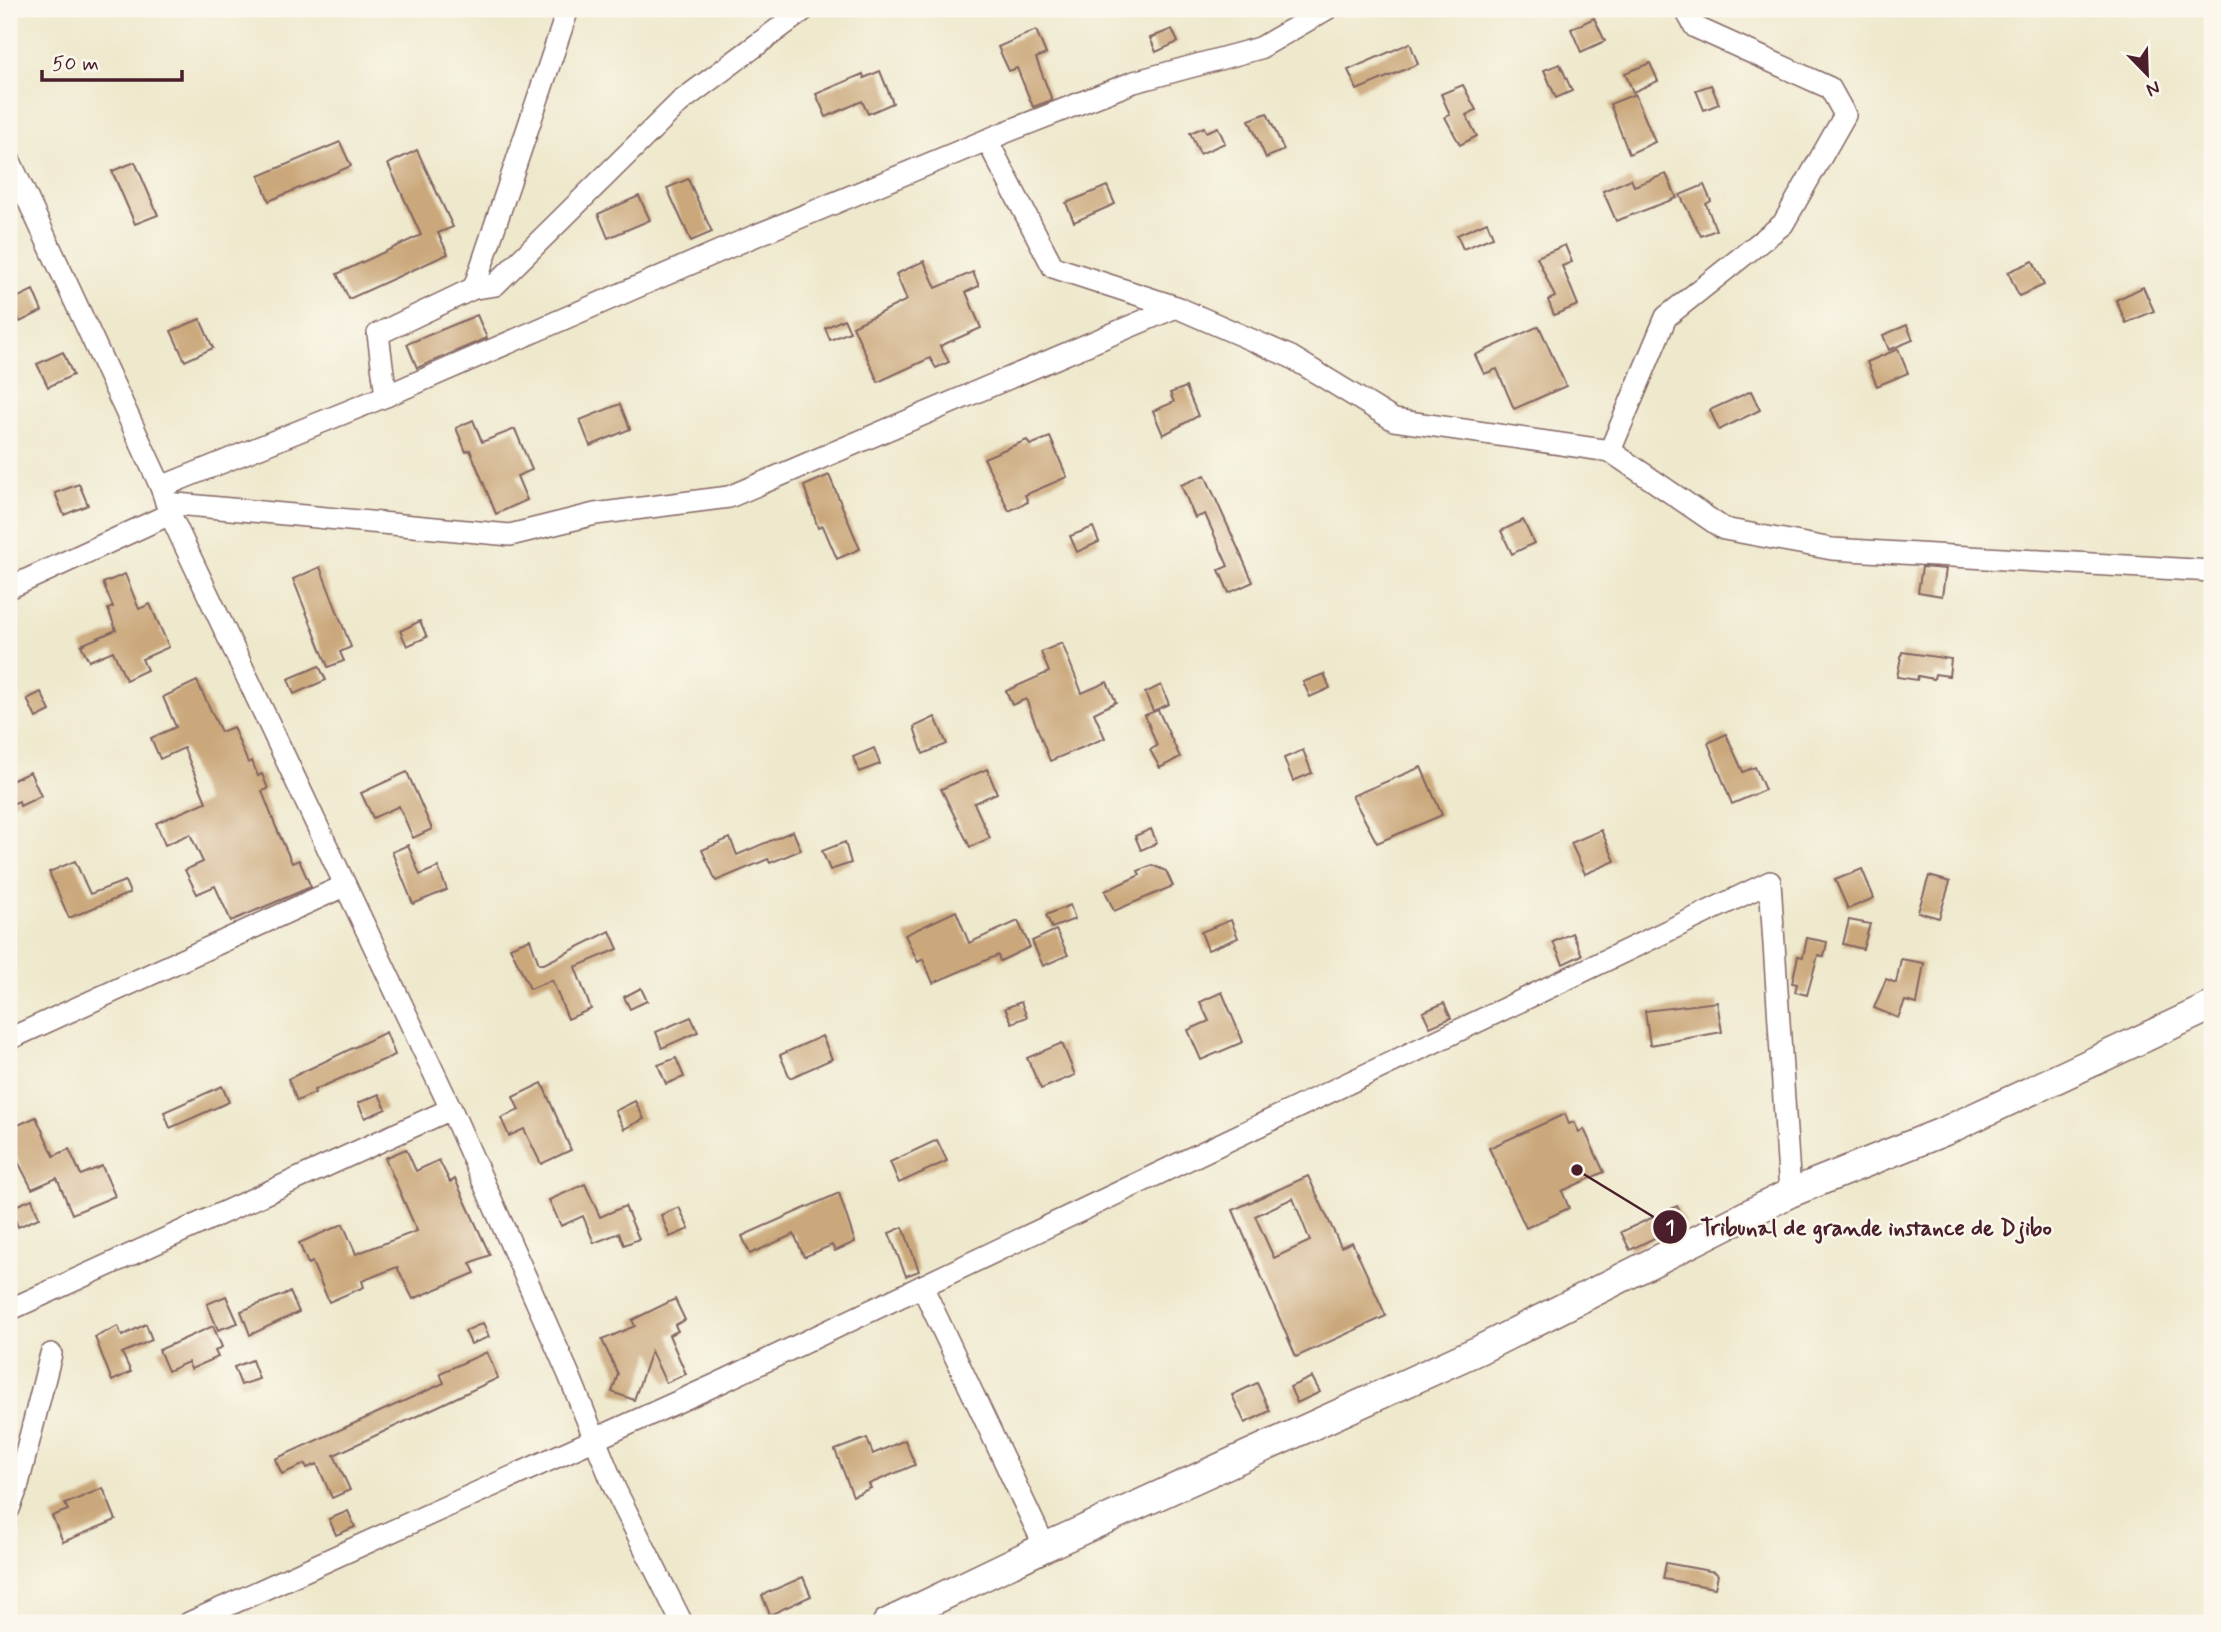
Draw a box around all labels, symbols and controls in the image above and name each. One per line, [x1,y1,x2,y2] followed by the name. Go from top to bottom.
[42,38,182,82] scale bar
[2112,38,2182,108] north arrow
[52,50,99,78] text: 50 m
[2142,74,2164,102] text: N
[1652,1205,2065,1249] callout: Tribunal de grande instance de Djibo
[1665,1214,1675,1242] text: 1
[1700,1214,2052,1244] text: Tribunal de grande instance de Djibo

